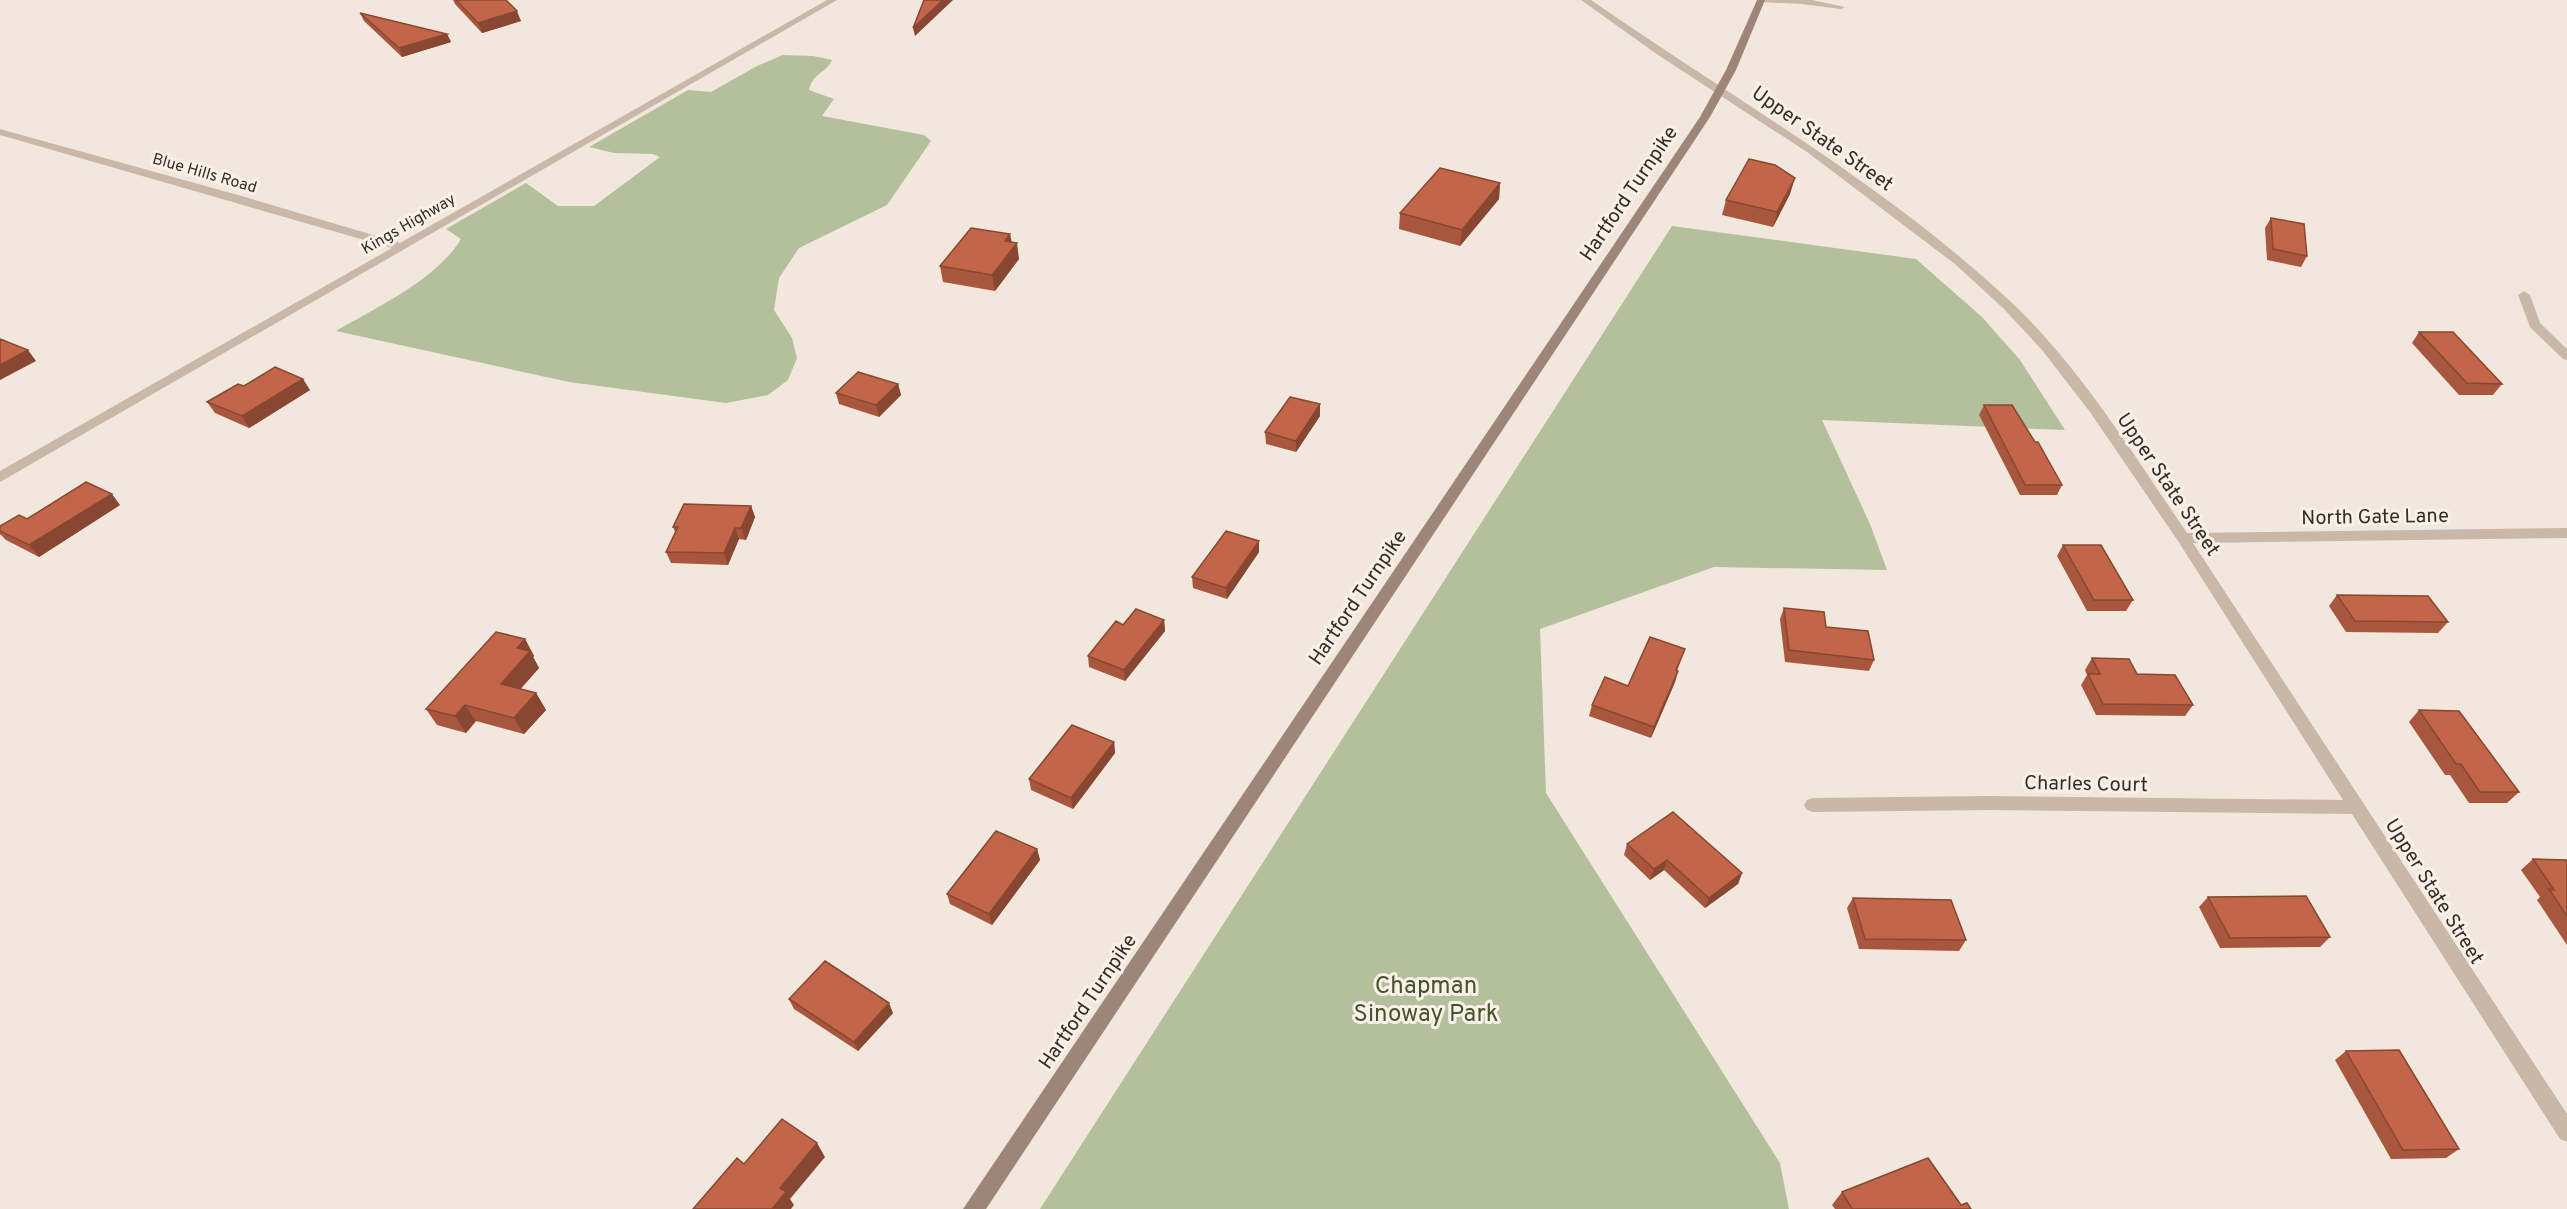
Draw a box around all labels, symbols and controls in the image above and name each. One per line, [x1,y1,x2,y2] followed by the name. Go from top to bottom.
[1746,81,1898,198] street label: Upper State Street
[1575,121,1685,267] street label: Hartford Turnpike
[150,149,259,198] street label: Blue Hills Road
[358,190,460,260] street label: Kings Highway
[2110,409,2225,562] street label: Upper State Street
[2301,504,2449,532] street label: North Gate Lane
[1304,525,1414,671] street label: Hartford Turnpike
[2024,771,2148,799] street label: Charles Court
[2378,814,2489,970] street label: Upper State Street
[1034,929,1144,1075] street label: Hartford Turnpike
[1354,972,1498,1030] park label: Chapman Sinoway Park

